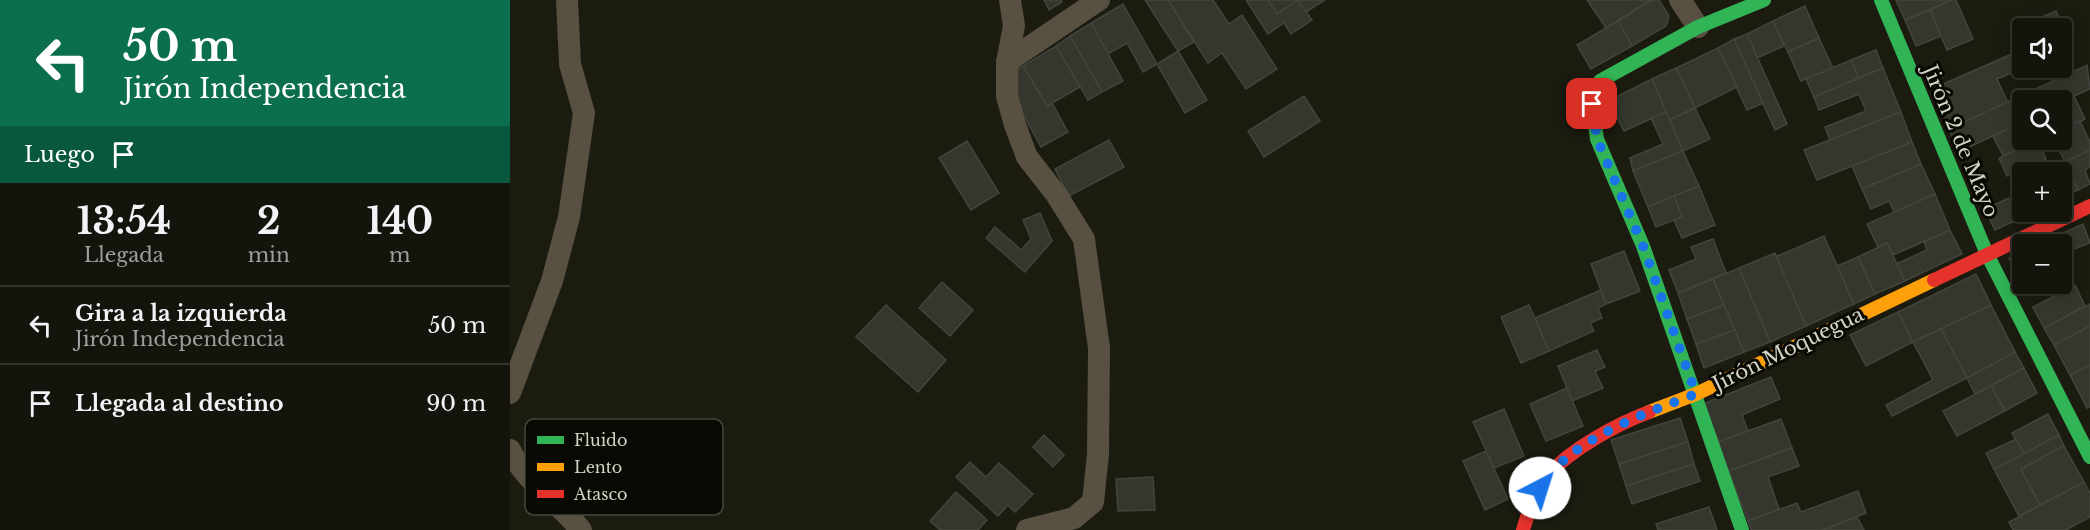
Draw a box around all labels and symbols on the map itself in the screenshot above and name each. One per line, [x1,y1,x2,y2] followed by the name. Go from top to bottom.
[1917,59,2004,221] street label: Jirón 2 de Mayo
[1566,78,1617,129] pin
[1706,302,1868,397] street label: Jirón Moquegua
[525,419,723,515] legend
[574,430,627,450] text: Fluido
[1508,456,1572,520] position arrow
[574,457,622,477] text: Lento
[573,484,627,504] text: Atasco

